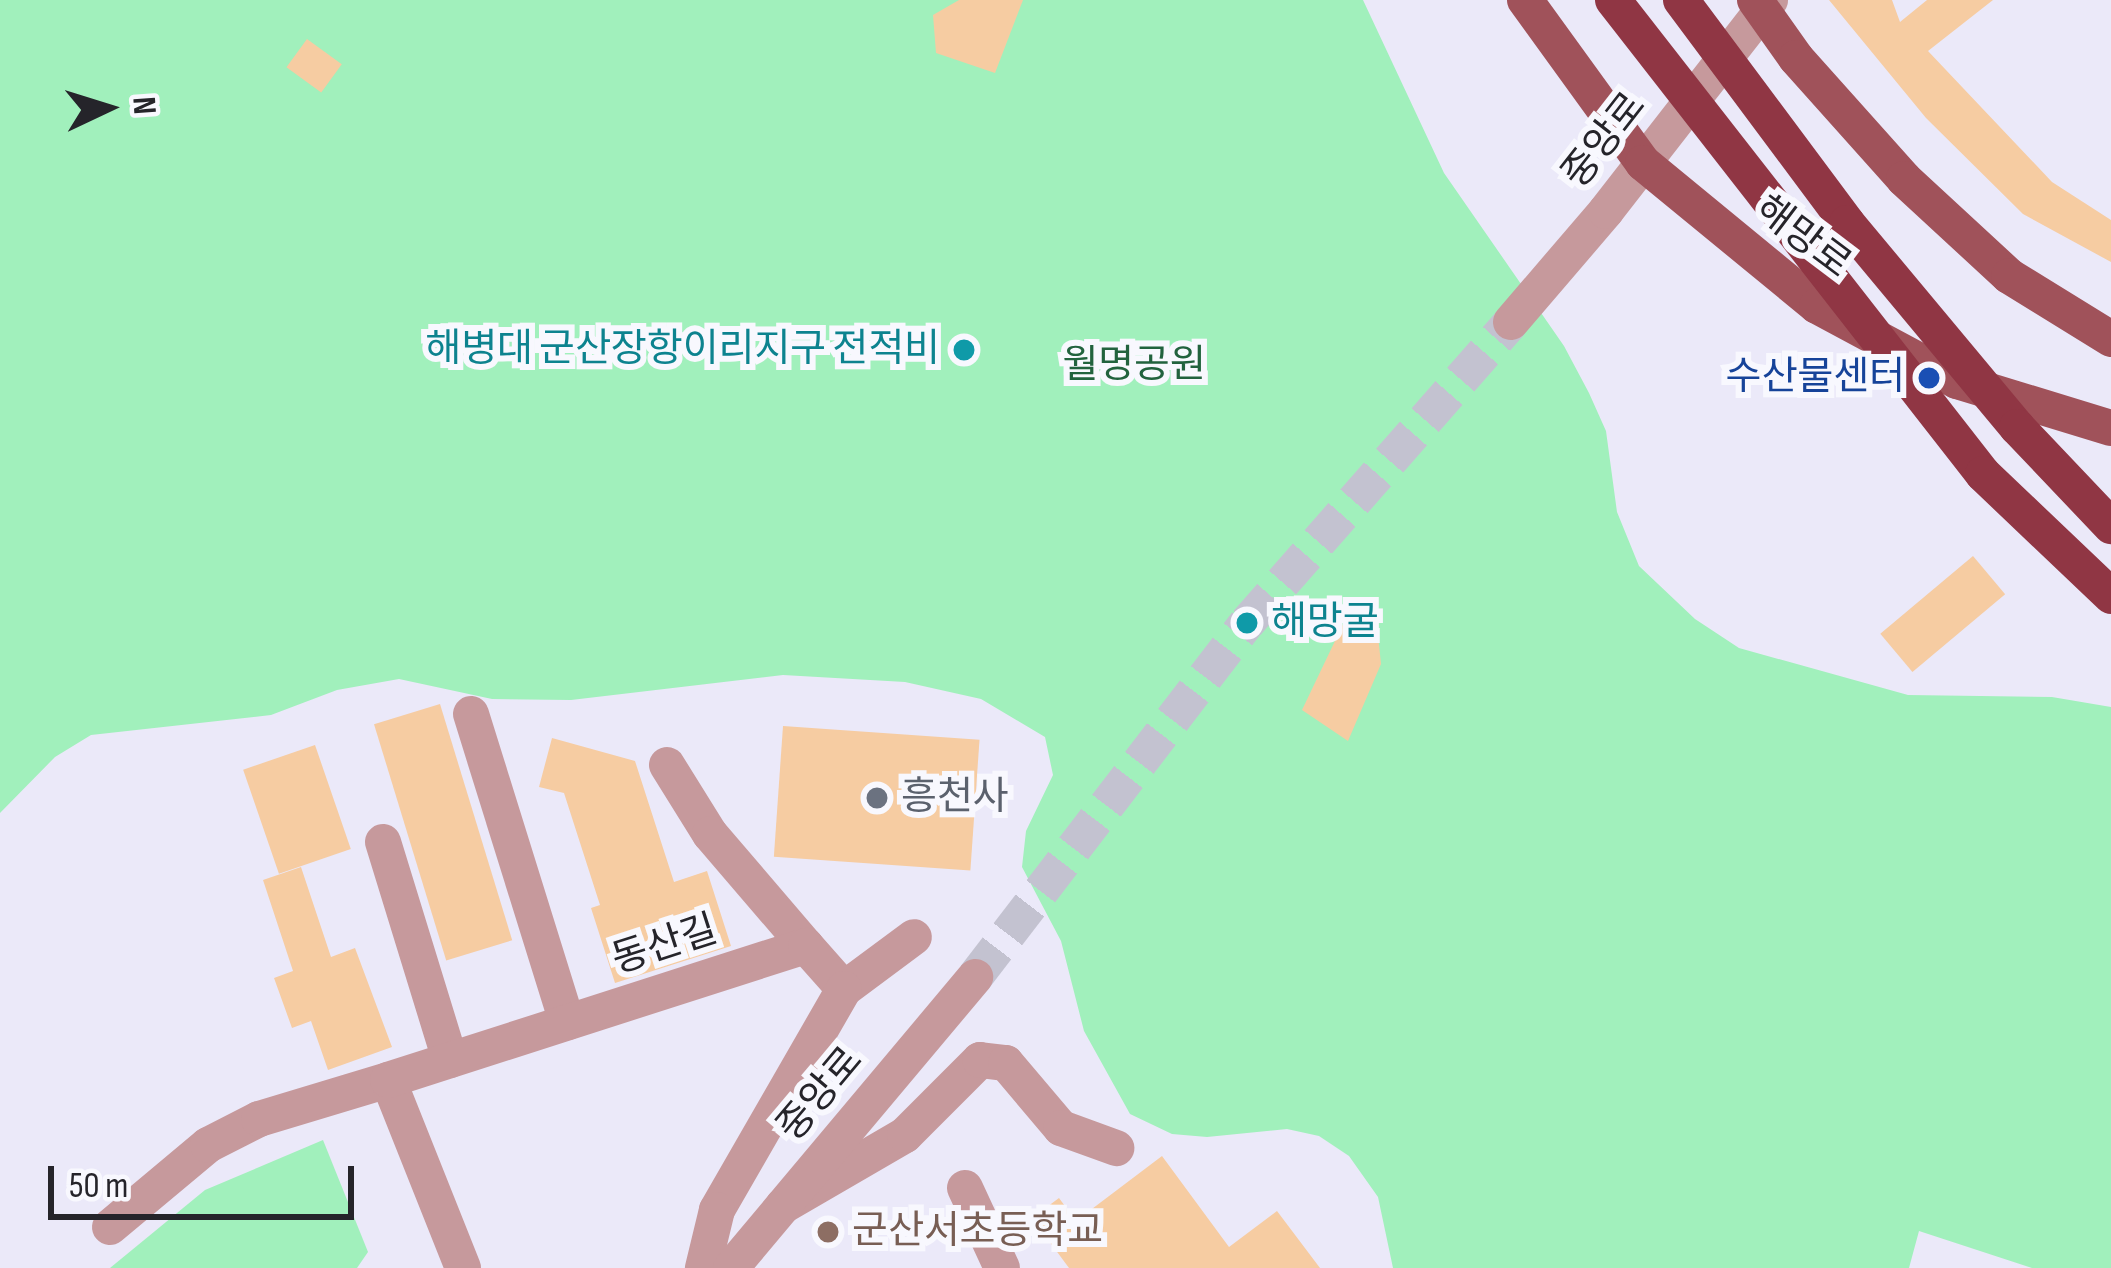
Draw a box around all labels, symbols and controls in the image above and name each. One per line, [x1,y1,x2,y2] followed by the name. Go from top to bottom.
[48,48,168,168] north arrow
[1553,84,1657,198] street label: 중앙로
[123,95,164,116] text: N
[1745,187,1859,289] street label: 해망로
[425,327,940,373] place label: 해병대 군산장항이리지구 전적비
[951,337,977,363] marker: 해병대 군산장항이리지구 전적비
[1062,343,1206,389] park label: 월명공원
[1726,355,1905,401] place label: 수산물센터
[1916,365,1942,391] marker: 수산물센터
[1271,600,1379,646] place label: 해망굴
[1234,610,1260,636] marker: 해망굴
[901,775,1009,821] place label: 흥천사
[864,785,890,811] marker: 흥천사
[607,907,723,985] street label: 동산길
[768,1039,874,1151] street label: 중앙로
[54,1142,360,1216] scale bar
[69,1165,128,1208] text: 50 m
[852,1209,1103,1255] place label: 군산서초등학교
[815,1219,841,1245] marker: 군산서초등학교

